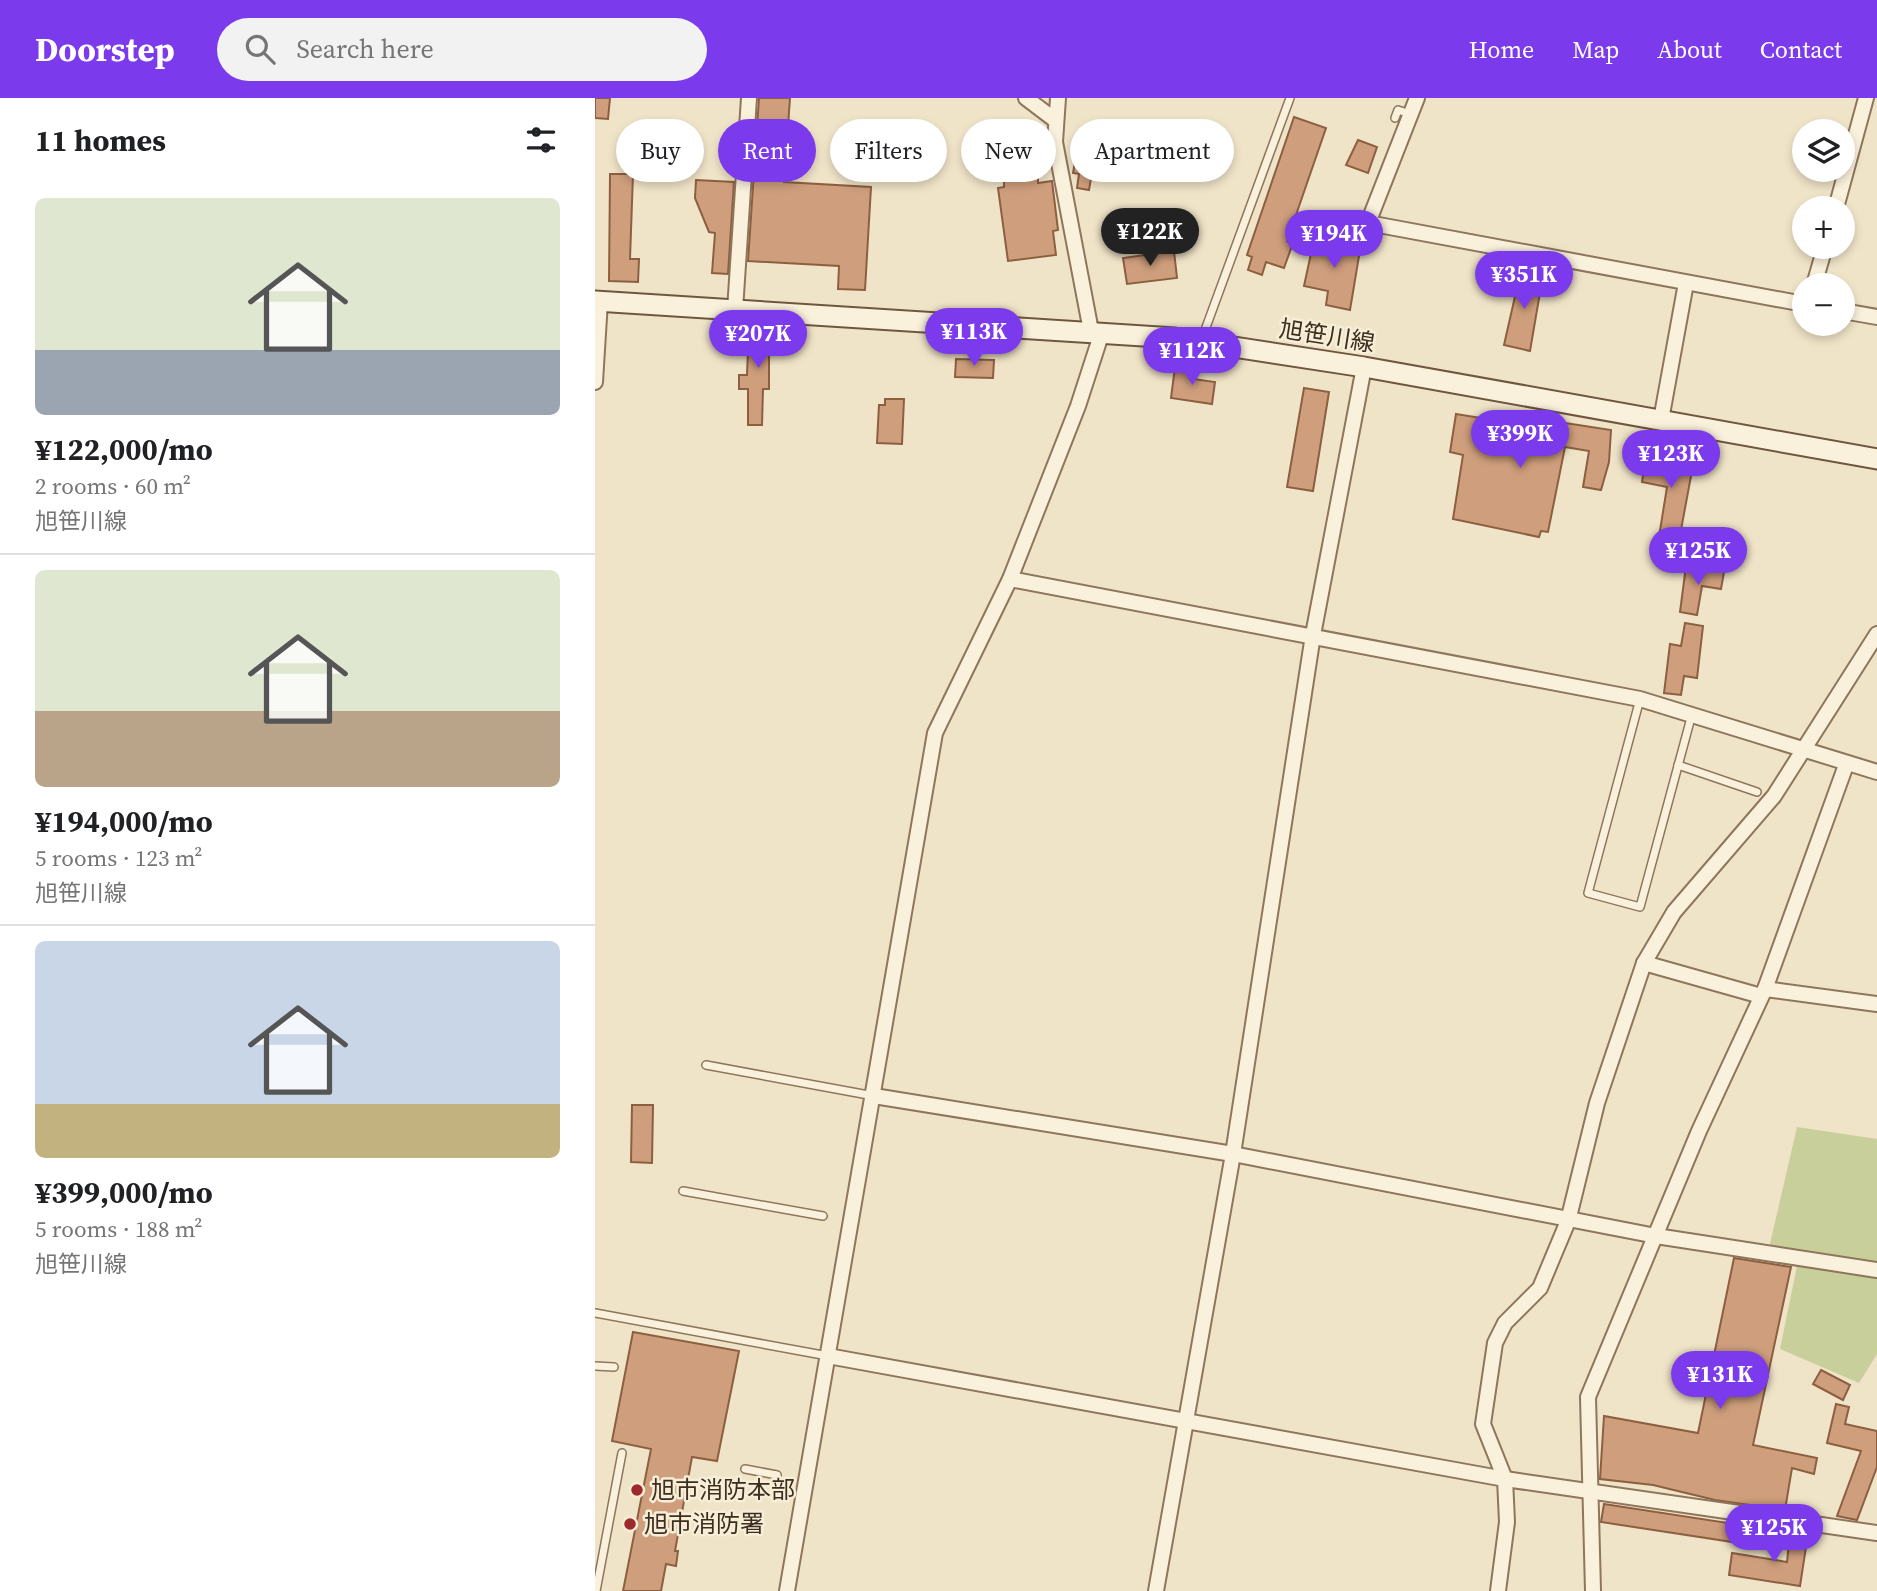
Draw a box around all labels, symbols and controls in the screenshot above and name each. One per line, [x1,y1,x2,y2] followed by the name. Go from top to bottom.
[217,18,707,81] search box
[35,27,175,72] text: Doorstep
[241,30,279,68] icon: search
[297,31,434,67] text: Search here
[1469,33,1534,66] text: Home
[1572,33,1619,66] text: Map
[1657,33,1722,66] text: About
[1760,33,1842,66] text: Contact
[616,119,704,182] chip: Buy
[718,119,816,182] chip: Rent
[830,119,947,182] chip: Filters
[961,119,1056,182] chip: New
[1070,119,1234,182] chip: Apartment
[1792,119,1855,336] map controls
[1792,119,1855,182] button: layers
[35,120,166,161] text: 11 homes
[522,121,560,159] icon: filters
[1792,196,1855,259] button: +
[1101,208,1199,268] pin: ¥122K
[1285,211,1383,270] pin: ¥194K
[1117,215,1183,247] text: ¥122K
[1301,217,1367,249] text: ¥194K
[235,244,361,370] icon: home
[1475,252,1573,311] pin: ¥351K
[1491,258,1557,290] text: ¥351K
[1792,273,1855,336] button: −
[925,308,1023,368] pin: ¥113K
[709,310,807,370] pin: ¥207K
[1277,312,1377,359] street label: 旭笹川線
[941,315,1007,347] text: ¥113K
[725,317,791,349] text: ¥207K
[1143,328,1241,387] pin: ¥112K
[1159,334,1225,366] text: ¥112K
[1471,410,1569,470] pin: ¥399K
[1487,417,1553,449] text: ¥399K
[35,429,213,470] text: ¥122,000/mo
[1622,430,1720,490] pin: ¥123K
[1638,437,1704,469] text: ¥123K
[35,470,191,502] text: 2 rooms · 60 m²
[35,505,127,537] text: 旭笹川線
[1649,528,1747,587] pin: ¥125K
[1665,534,1731,566] text: ¥125K
[235,616,361,742] icon: home
[35,801,213,842] text: ¥194,000/mo
[35,842,202,874] text: 5 rooms · 123 m²
[35,877,127,909] text: 旭笹川線
[235,987,361,1113] icon: home
[35,1172,213,1213] text: ¥399,000/mo
[35,1213,202,1245] text: 5 rooms · 188 m²
[35,1248,127,1280] text: 旭笹川線
[1671,1352,1769,1411] pin: ¥131K
[1687,1358,1753,1390] text: ¥131K
[651,1473,795,1506] place label: 旭市消防本部
[629,1482,645,1498] marker: 旭市消防本部
[1725,1504,1823,1564] pin: ¥125K
[644,1507,764,1540] place label: 旭市消防署
[1741,1511,1807,1543] text: ¥125K
[622,1516,638,1532] marker: 旭市消防署

